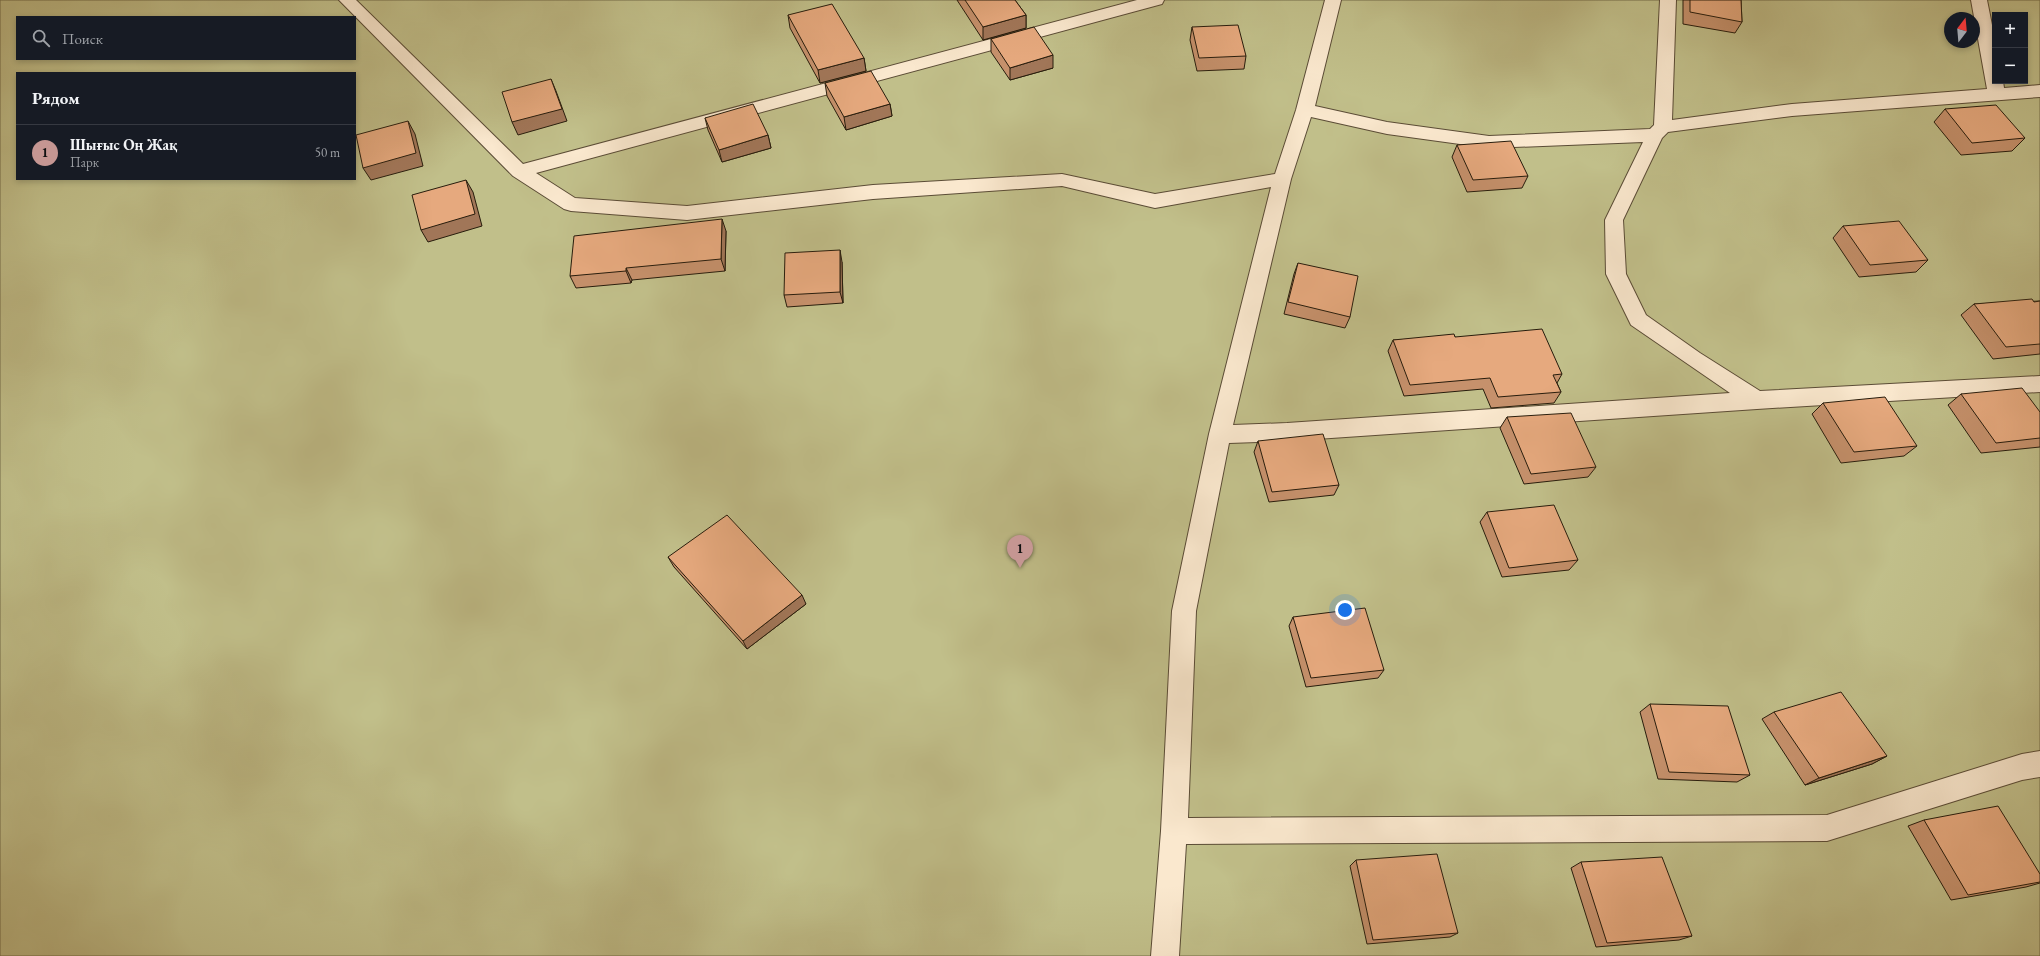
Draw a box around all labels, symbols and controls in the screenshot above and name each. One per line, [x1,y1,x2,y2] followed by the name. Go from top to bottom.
[1944,12,1980,48] north arrow
[1992,12,2028,84] map controls
[1992,12,2028,48] button: +
[16,16,356,60] search box
[30,27,52,49] icon: search
[62,29,103,48] text: Поиск
[1992,48,2028,84] button: −
[32,87,80,109] text: Рядом
[70,135,177,154] text: Шығыс Оң Жақ
[42,144,48,161] text: 1
[315,144,340,161] text: 50 m
[70,154,99,171] text: Парк
[1007,535,1033,568] pin: 1
[1335,600,1355,620] your location

